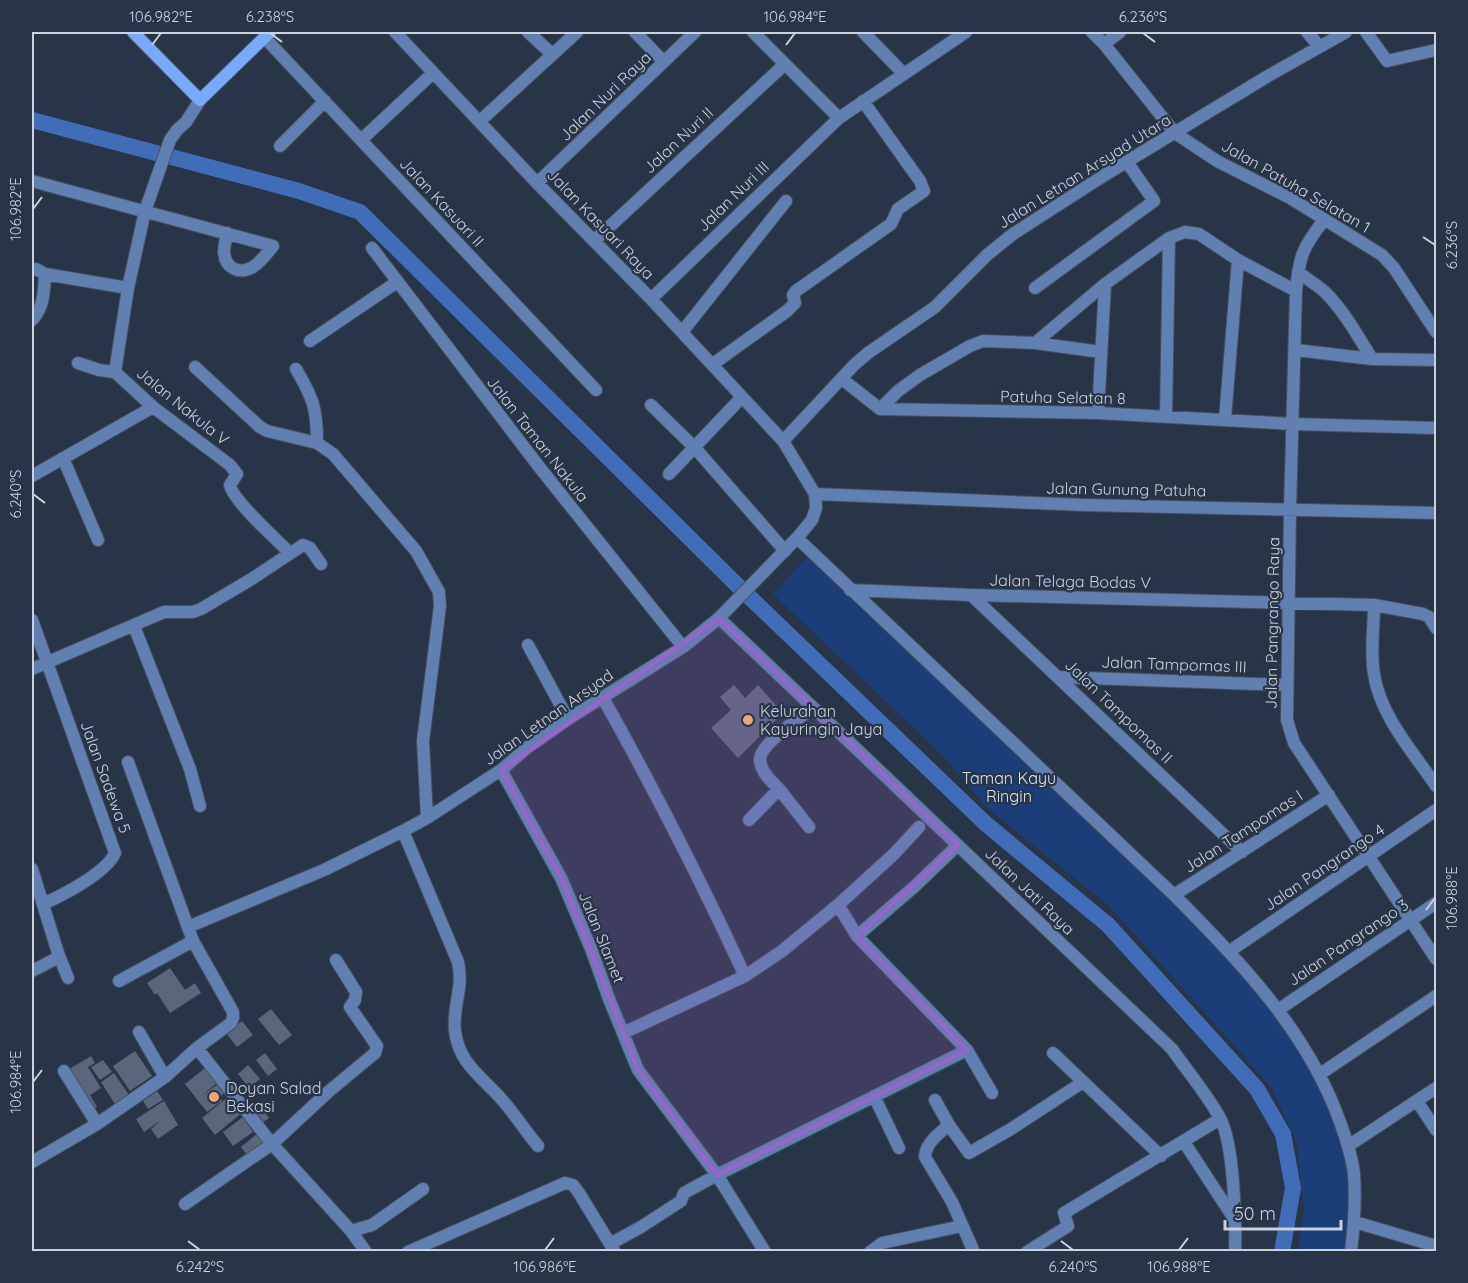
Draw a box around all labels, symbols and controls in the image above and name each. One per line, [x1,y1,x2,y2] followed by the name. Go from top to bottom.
[129,7,193,26] text: 106.982°E
[246,7,294,26] text: 6.238°S
[763,7,827,26] text: 106.984°E
[1119,7,1167,26] text: 6.236°S
[555,47,655,145] street label: Jalan Nuri Raya
[639,102,717,178] street label: Jalan Nuri II
[994,109,1174,233] street label: Jalan Letnan Arsyad Utara
[1218,135,1374,237] street label: Jalan Patuha Selatan 1
[396,153,488,251] street label: Jalan Kasuari II
[693,157,773,235] street label: Jalan Nuri III
[543,165,659,283] street label: Jalan Kasuari Raya
[6,177,25,241] text: 106.982°E
[1442,221,1461,269] text: 6.236°S
[133,363,234,450] street label: Jalan Nakula V
[483,372,593,506] street label: Jalan Taman Nakula
[1000,386,1126,408] street label: Patuha Selatan 8
[6,469,25,519] text: 6.240°S
[1046,478,1206,500] street label: Jalan Gunung Patuha
[1260,537,1284,709] street label: Jalan Pangrango Raya
[989,570,1151,592] street label: Jalan Telaga Bodas V
[1101,651,1247,677] street label: Jalan Tampomas III
[1061,655,1177,767] street label: Jalan Tampomas II
[479,665,617,769] street label: Jalan Letnan Arsyad
[760,701,882,739] place label: Kelurahan Kayuringin Jaya
[741,713,755,727] marker: Kelurahan Kayuringin Jaya
[76,718,136,836] street label: Jalan Sadewa 5
[962,768,1056,806] park label: Taman Kayu Ringin
[1180,785,1306,877] street label: Jalan Tampomas I
[1260,819,1388,915] street label: Jalan Pangrango 4
[981,843,1079,939] street label: Jalan Jati Raya
[1442,866,1461,930] text: 106.988°E
[575,888,629,986] street label: Jalan Slamet
[1284,894,1412,990] street label: Jalan Pangrango 3
[6,1050,25,1114] text: 106.984°E
[226,1078,321,1116] place label: Doyan Salad Bekasi
[207,1090,221,1104] marker: Doyan Salad Bekasi
[1225,1193,1340,1231] scale bar
[1234,1202,1276,1225] text: 50 m
[176,1257,224,1276] text: 6.242°S
[513,1257,577,1276] text: 106.986°E
[1048,1257,1098,1276] text: 6.240°S
[1147,1257,1211,1276] text: 106.988°E

